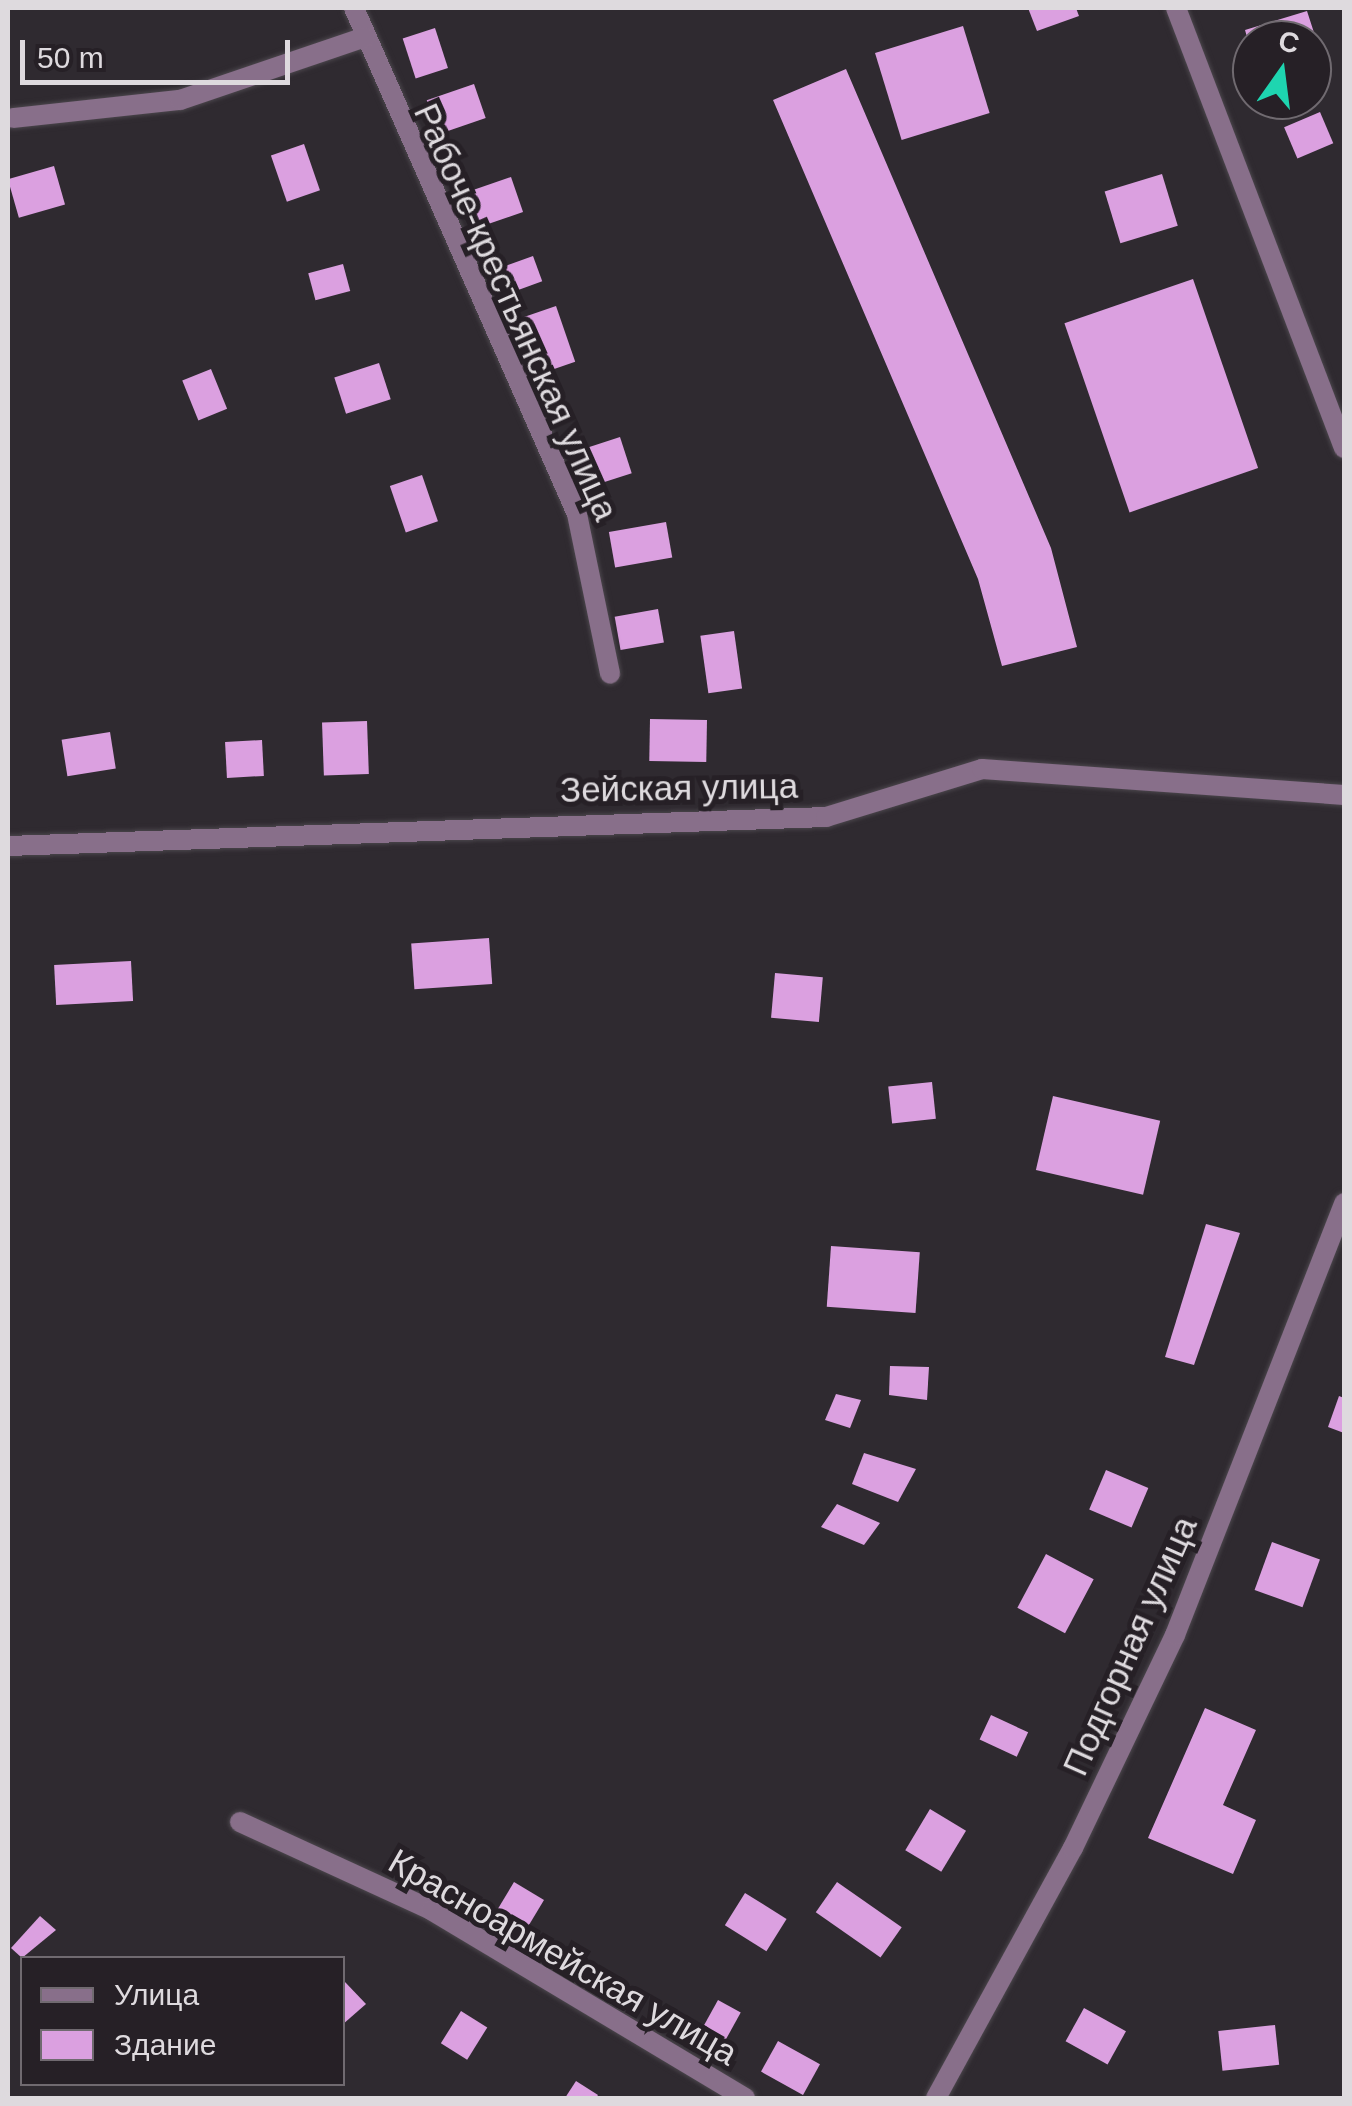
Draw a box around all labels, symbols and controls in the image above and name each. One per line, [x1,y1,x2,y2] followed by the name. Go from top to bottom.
[25,20,295,82] scale bar
[1232,20,1332,120] north arrow
[1275,25,1302,60] text: С
[37,41,104,74] text: 50 m
[405,97,627,527] street label: Рабоче-крестьянская улица
[560,765,798,811] street label: Зейская улица
[1054,1510,1206,1782] street label: Подгорная улица
[381,1840,745,2074] street label: Красноармейская улица
[20,1956,345,2086] legend
[114,1978,199,2011] text: Улица
[114,2028,216,2061] text: Здание

